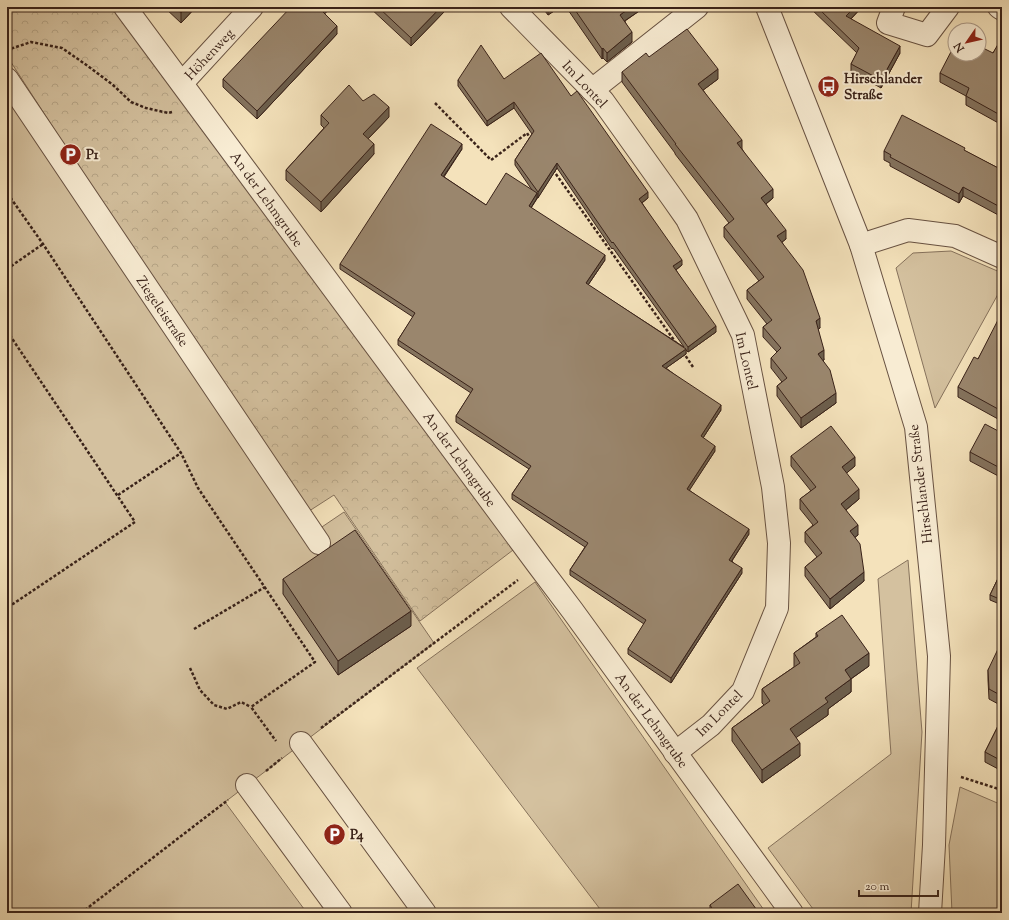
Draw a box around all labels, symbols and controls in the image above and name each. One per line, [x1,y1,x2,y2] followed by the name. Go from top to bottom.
[947,22,987,62] north arrow
[181,25,240,86] street label: Höhenweg
[950,39,969,56] text: N
[556,57,611,114] street label: Im Lontel
[844,70,923,106] place label: Hirschlander Straße
[815,73,841,99] bus stop icon: Hirschlander Straße
[58,141,84,167] parking icon: P1
[86,146,99,166] place label: P1
[224,148,307,252] street label: An der Lehmgrube
[130,273,192,352] street label: Ziegeleistraße
[729,331,761,392] street label: Im Lontel
[417,408,500,512] street label: An der Lehmgrube
[905,423,939,545] street label: Hirschlander Straße
[609,669,692,773] street label: An der Lehmgrube
[693,687,748,742] street label: Im Lontel
[322,821,348,847] parking icon: P4
[350,826,364,846] place label: P4
[859,872,938,898] scale bar
[865,878,890,896] text: 20 m

